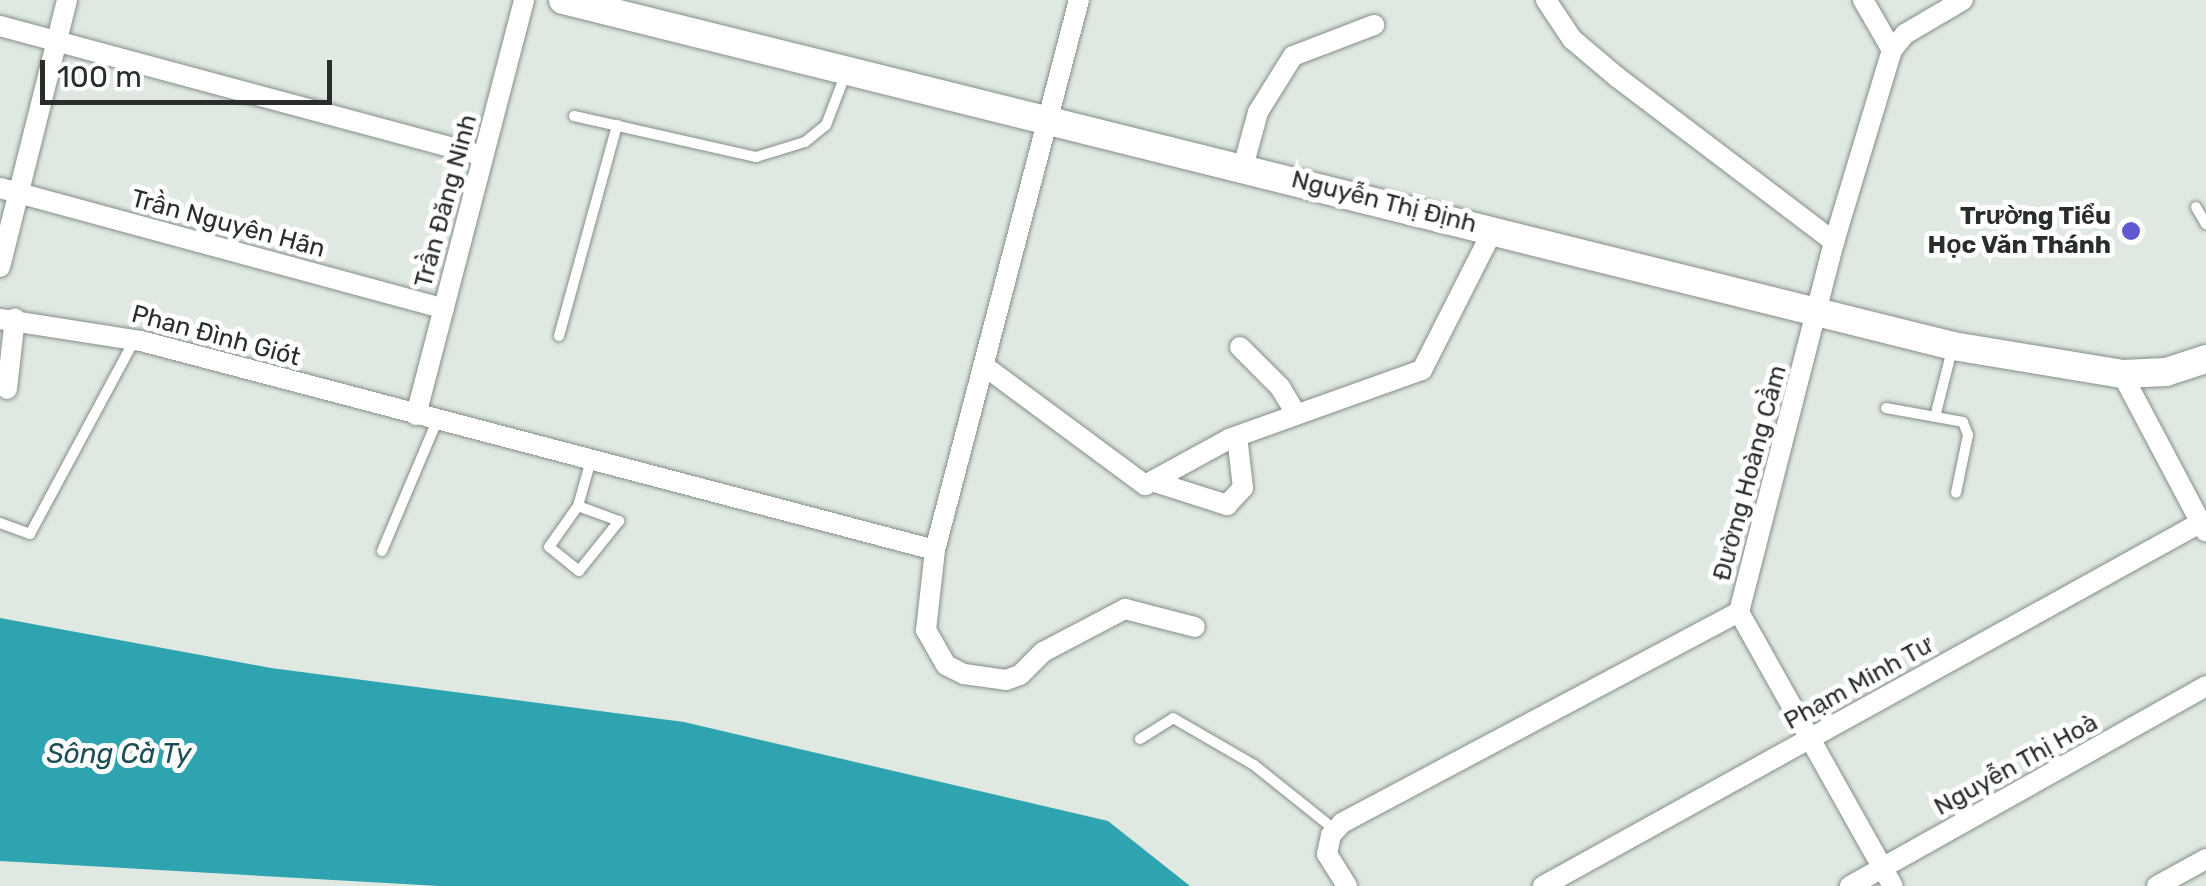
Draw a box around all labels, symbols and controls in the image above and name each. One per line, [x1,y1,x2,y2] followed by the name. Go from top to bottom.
[45,40,338,102] scale bar
[57,59,142,95] text: 100 m
[408,111,484,291] street label: Trần Đăng Ninh
[1288,164,1480,240] street label: Nguyễn Thị Định
[128,184,328,264] street label: Trần Nguyên Hãn
[1926,202,2111,261] place label: Trường Tiểu Học Văn Thánh
[2120,220,2142,242] marker: Trường Tiểu Học Văn Thánh
[128,299,304,373] street label: Phan Đình Giót
[1707,362,1793,584] street label: Đường Hoàng Cầm
[1779,629,1939,737] street label: Phạm Minh Tư
[1929,708,2103,822] street label: Nguyễn Thị Hoà
[46,737,192,771] water label: Sông Cà Ty

